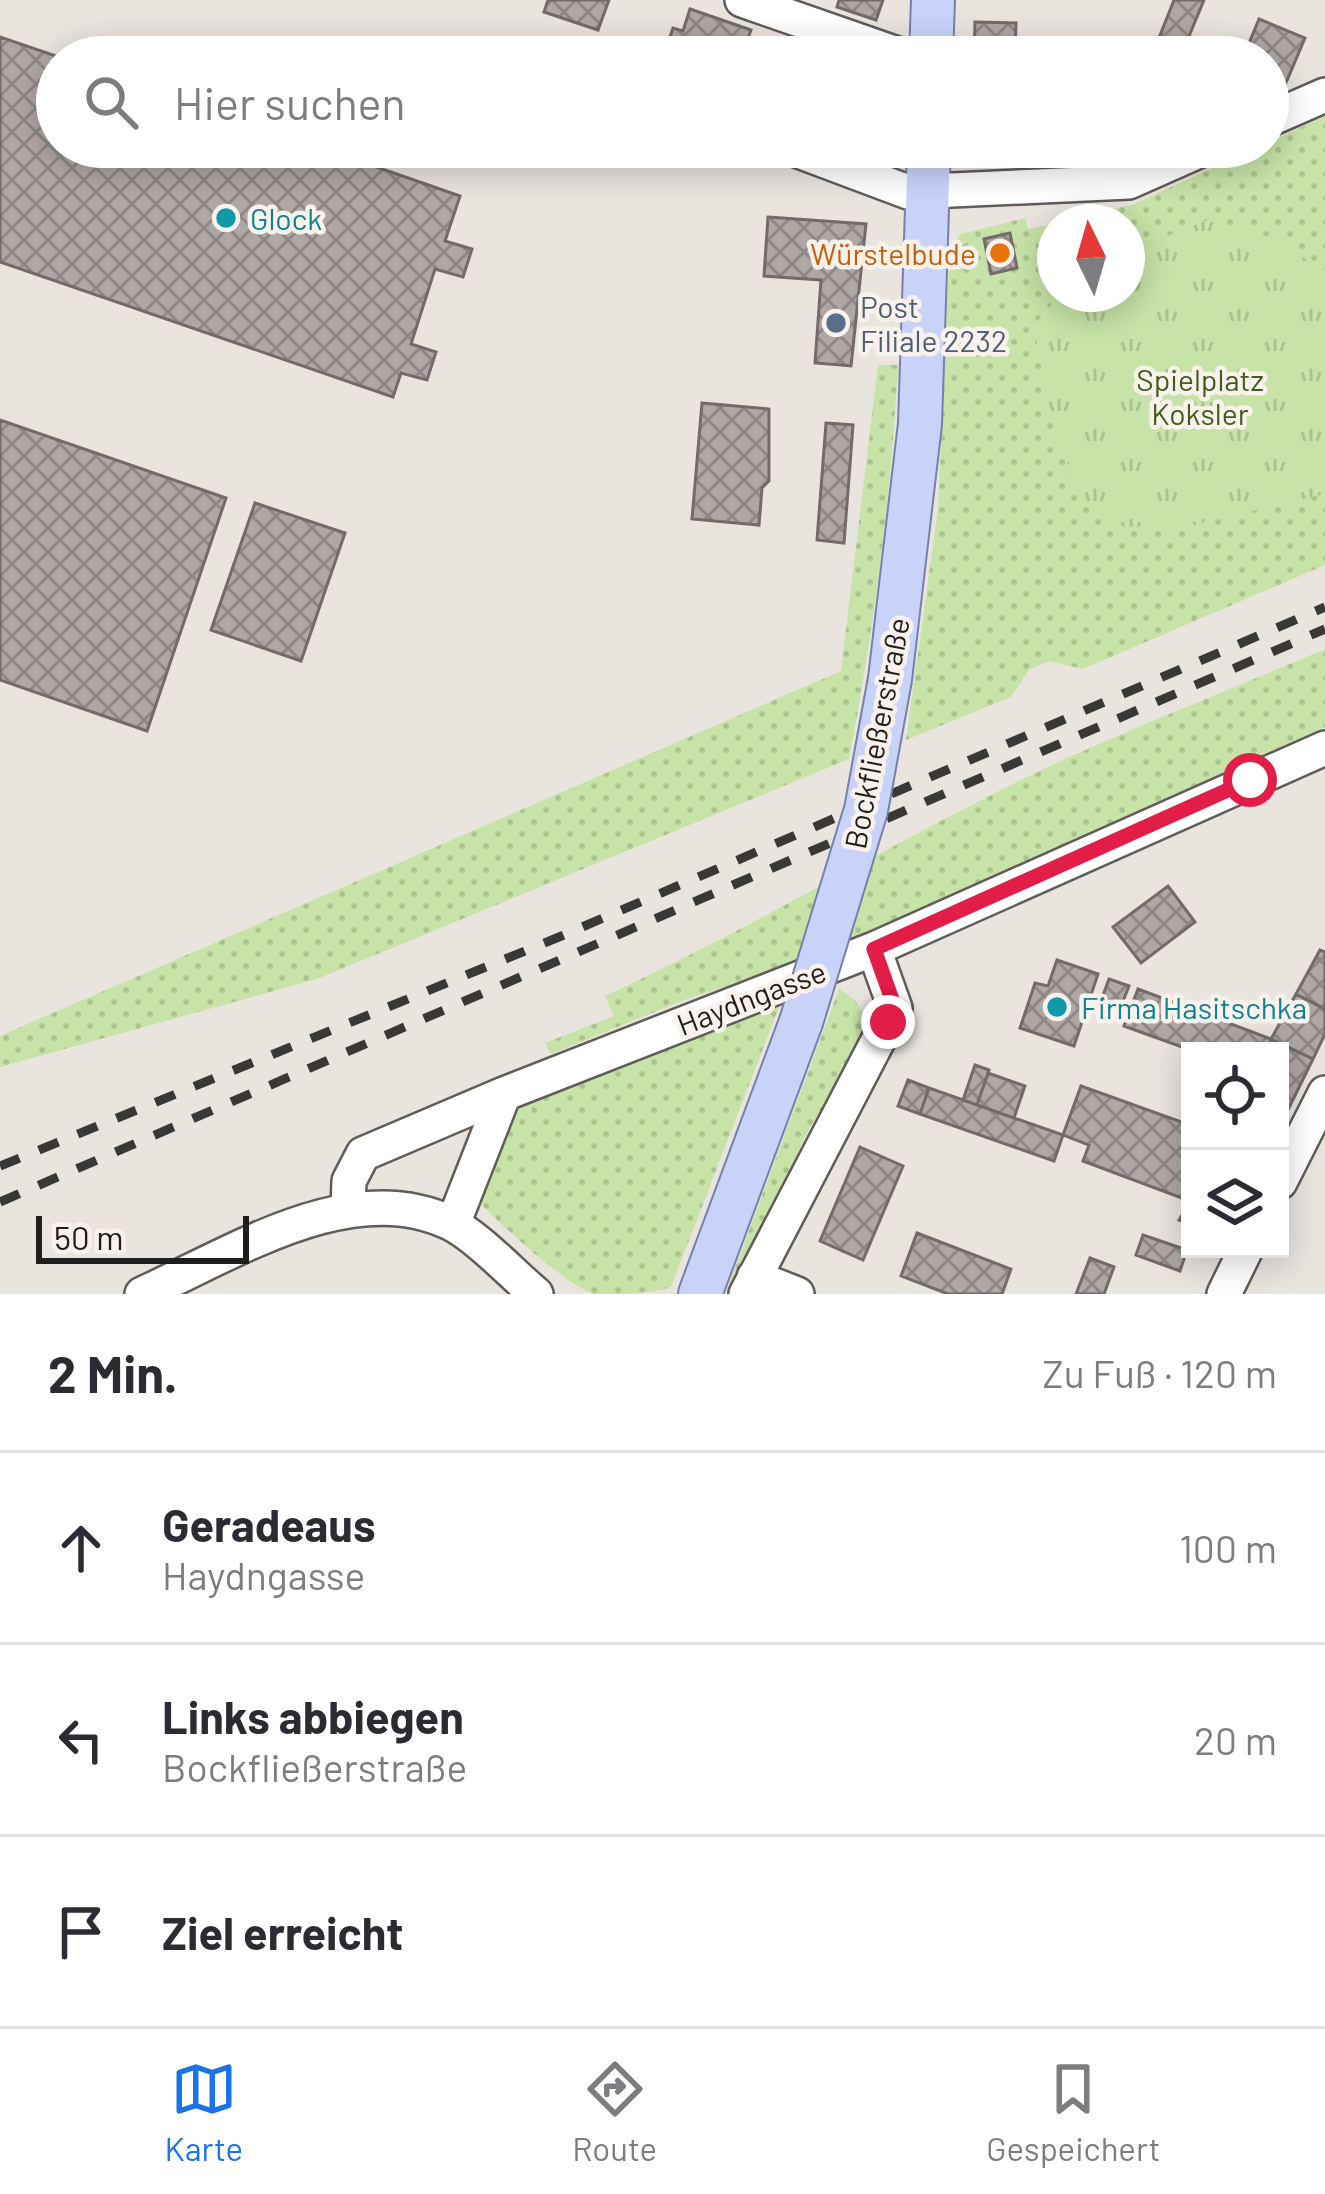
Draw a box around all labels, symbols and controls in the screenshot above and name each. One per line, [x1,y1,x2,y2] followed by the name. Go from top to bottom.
[36,36,1289,168] search box
[78,69,144,135] icon: search
[174,75,406,129] text: Hier suchen
[250,200,322,236] place label: Glock
[1037,204,1145,312] north arrow
[213,205,239,231] marker: Glock
[810,235,976,271] place label: Würstelbude
[987,240,1013,266] marker: Würstelbude
[860,288,1007,358] place label: Post Filiale 2232
[823,310,849,336] marker: Post Filiale 2232
[1136,361,1264,431] park label: Spielplatz Koksler
[836,614,916,852] street label: Bockfließerstraße
[1223,753,1277,807] route start
[672,952,830,1042] street label: Haydngasse
[1081,989,1307,1025] place label: Firma Hasitschka
[1044,994,1070,1020] marker: Firma Hasitschka
[861,995,915,1049] route end
[1181,1042,1289,1258] map controls
[1181,1042,1289,1150] button: locate
[1181,1150,1289,1258] button: layers
[36,1210,249,1263] scale bar
[54,1217,124,1257] text: 50 m
[48,1342,178,1403] text: 2 Min.
[1042,1349,1277,1396] text: Zu Fuß · 120 m
[162,1497,375,1551] text: Geradeaus
[48,1515,114,1581] icon: ahead
[1179,1524,1277,1571] text: 100 m
[162,1551,365,1598] text: Haydngasse
[162,1689,464,1743] text: Links abbiegen
[48,1707,114,1773] icon: left
[1194,1716,1277,1763] text: 20 m
[162,1743,467,1790] text: Bockfließerstraße
[48,1899,114,1965] icon: arrive
[162,1905,403,1959] text: Ziel erreicht
[165,2056,243,2168] tab: Karte
[572,2056,657,2168] tab: Route
[986,2056,1160,2168] tab: Gespeichert

